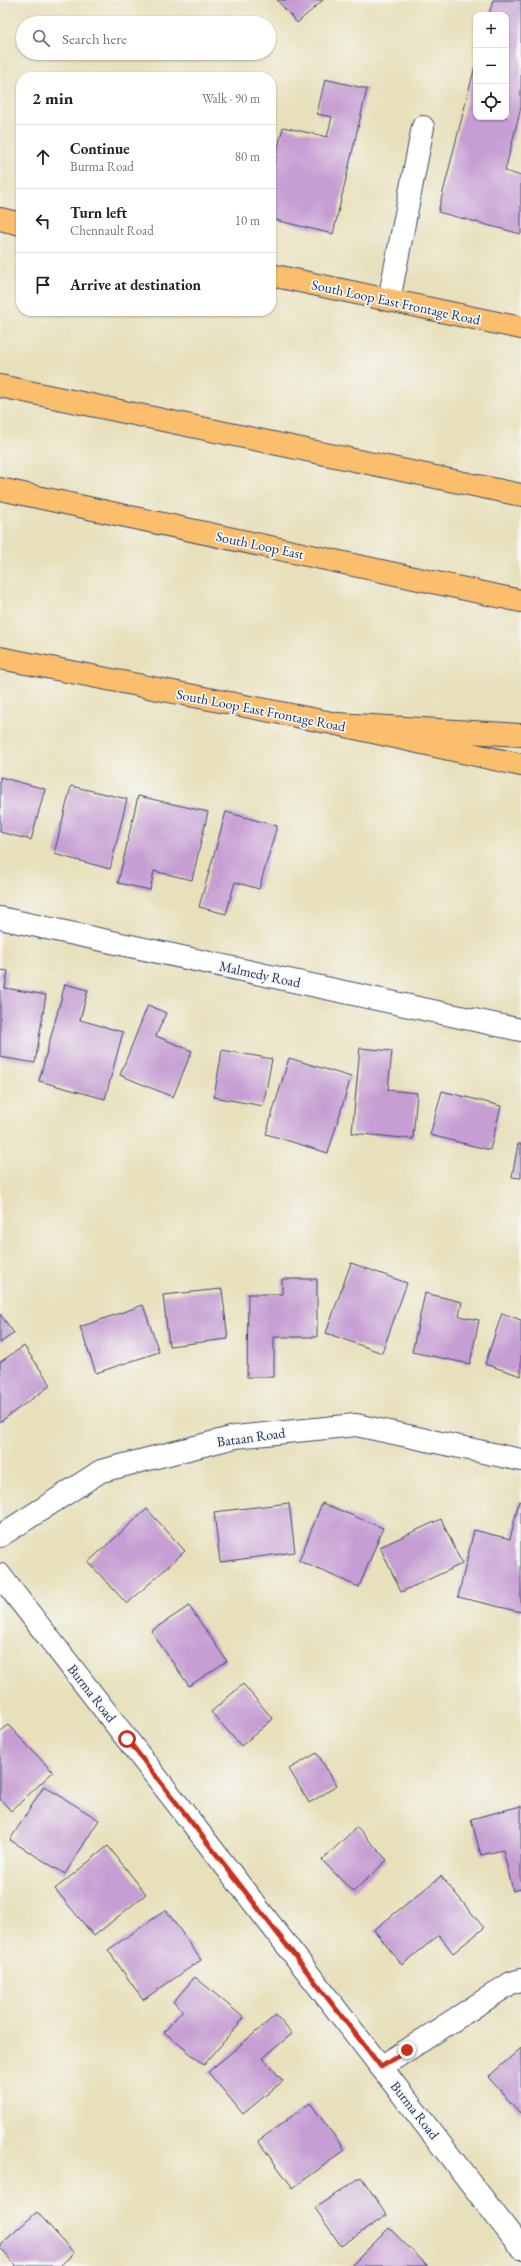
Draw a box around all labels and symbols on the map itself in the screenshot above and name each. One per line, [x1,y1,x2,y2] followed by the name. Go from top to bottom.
[310,275,483,329] street label: South Loop East Frontage Road
[214,527,306,563] street label: South Loop East
[175,685,348,735] street label: South Loop East Frontage Road
[218,957,303,992] street label: Malmedy Road
[216,1423,287,1451] street label: Bataan Road
[64,1660,121,1726] street label: Burma Road
[118,1730,136,1748] route start
[398,2041,416,2059] route end
[387,2077,444,2143] street label: Burma Road

